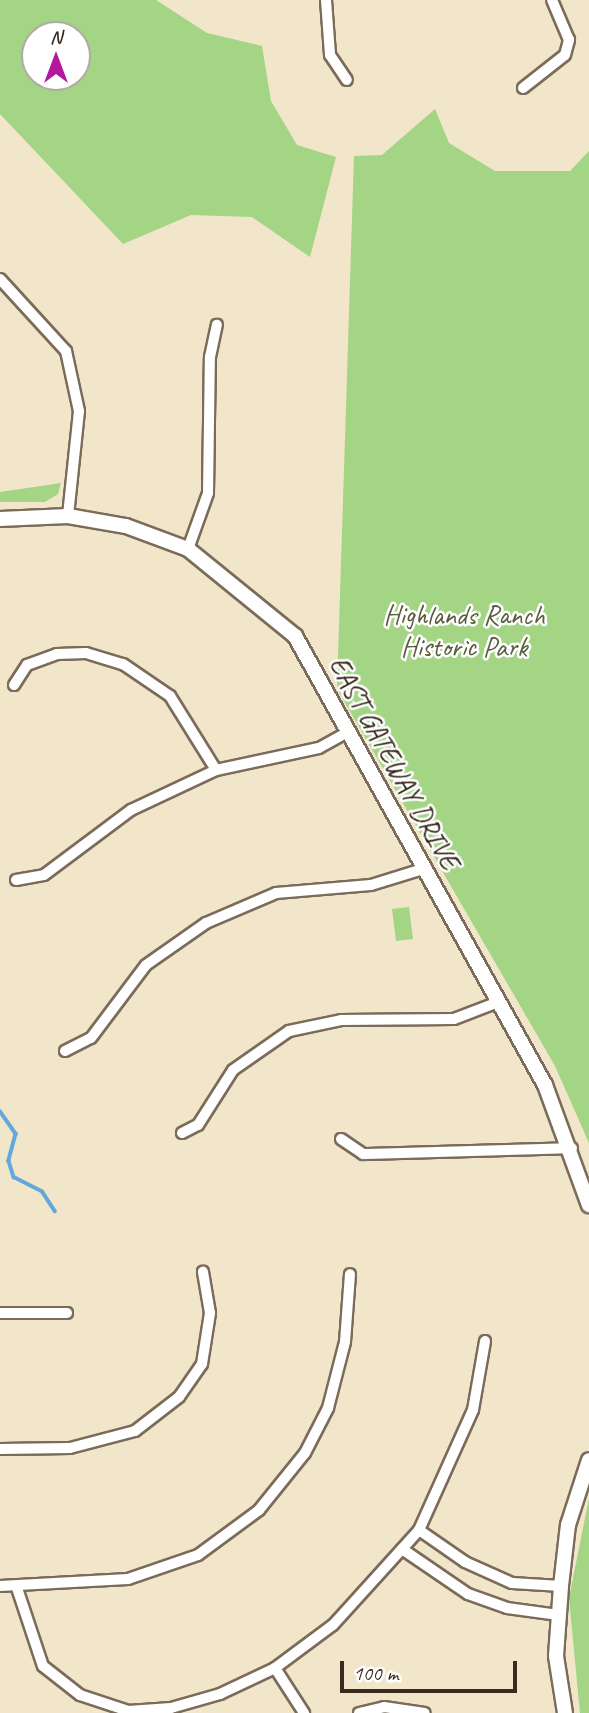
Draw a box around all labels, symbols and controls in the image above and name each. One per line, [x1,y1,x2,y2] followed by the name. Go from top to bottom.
[21,21,91,91] north arrow
[50,25,62,49] text: N
[383,598,545,664] park label: Highlands Ranch Historic Park
[322,652,466,874] street label: EAST GATEWAY DRIVE
[344,1646,521,1690] scale bar
[353,1660,398,1686] text: 100 m

